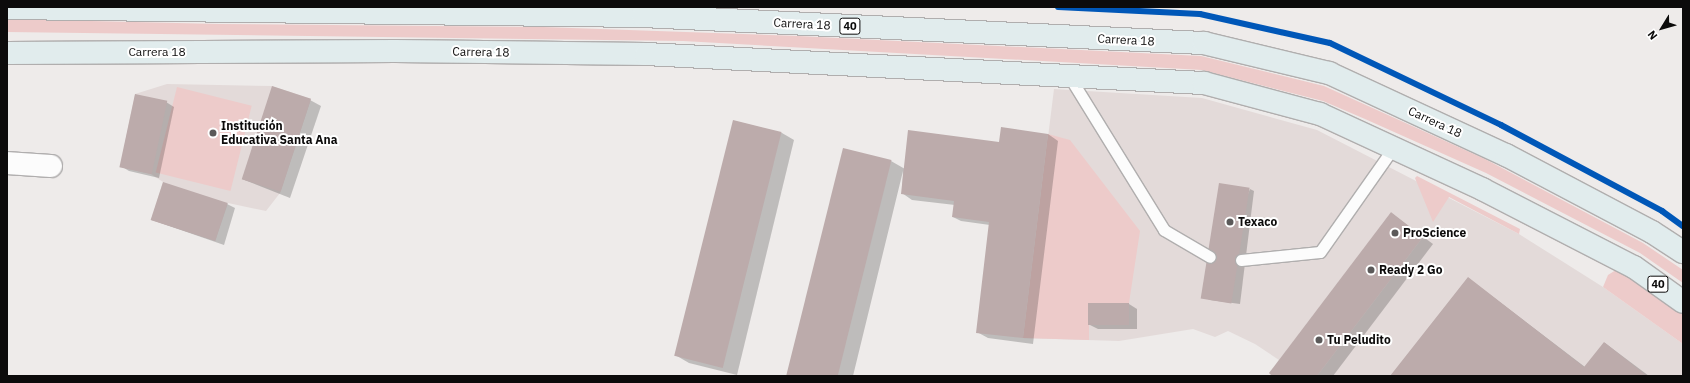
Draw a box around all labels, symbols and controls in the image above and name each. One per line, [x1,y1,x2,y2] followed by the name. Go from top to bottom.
[1642,8,1682,48] north arrow
[773,15,831,33] street label: Carrera 18
[839,17,861,35] road number: 40
[1644,28,1660,43] text: N
[1097,31,1155,49] street label: Carrera 18
[452,44,510,60] street label: Carrera 18
[128,45,186,59] street label: Carrera 18
[1406,103,1464,141] street label: Carrera 18
[221,119,338,147] place label: Institución Educativa Santa Ana
[208,128,218,138] marker: Institución Educativa Santa Ana
[1238,215,1277,229] place label: Texaco
[1225,217,1235,227] marker: Texaco
[1403,226,1466,240] place label: ProScience
[1390,228,1400,238] marker: ProScience
[1379,263,1442,277] place label: Ready 2 Go
[1366,265,1376,275] marker: Ready 2 Go
[1647,275,1669,293] road number: 40
[1327,333,1391,347] place label: Tu Peludito
[1314,335,1324,345] marker: Tu Peludito

